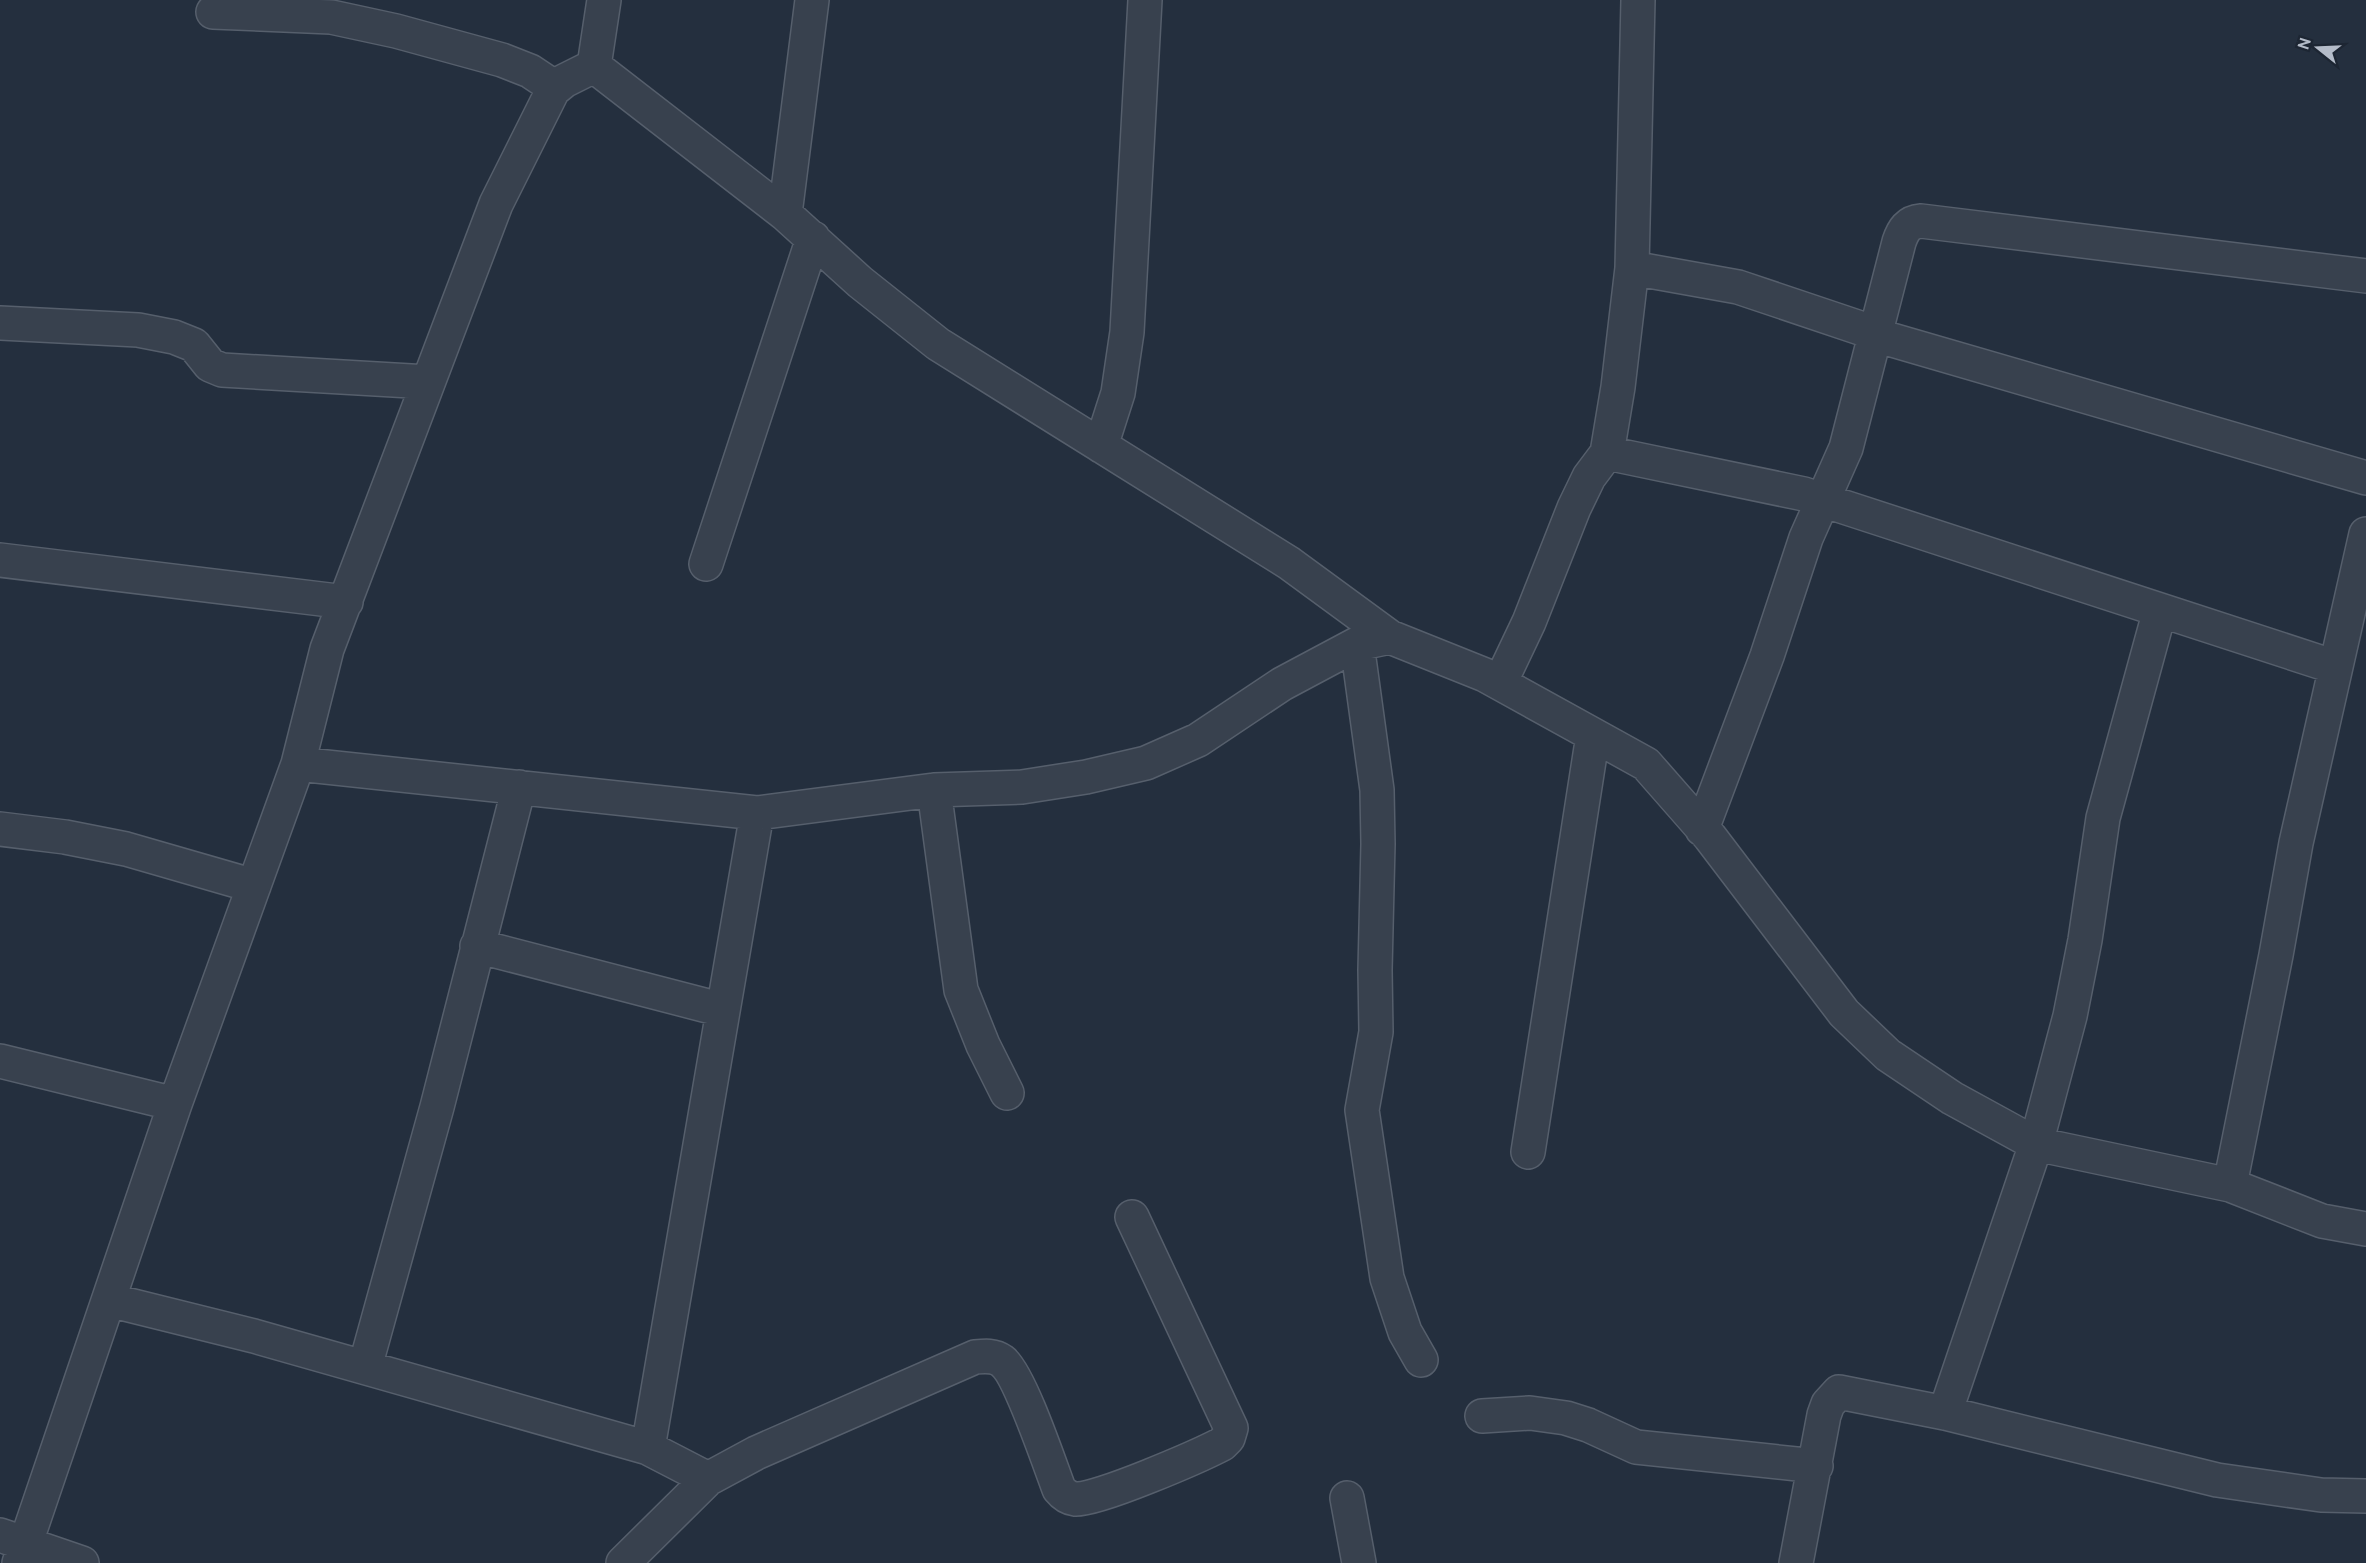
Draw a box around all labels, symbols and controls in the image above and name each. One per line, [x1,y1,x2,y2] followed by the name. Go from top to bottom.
[2288,18,2348,78] north arrow
[2294,35,2317,53] text: N

